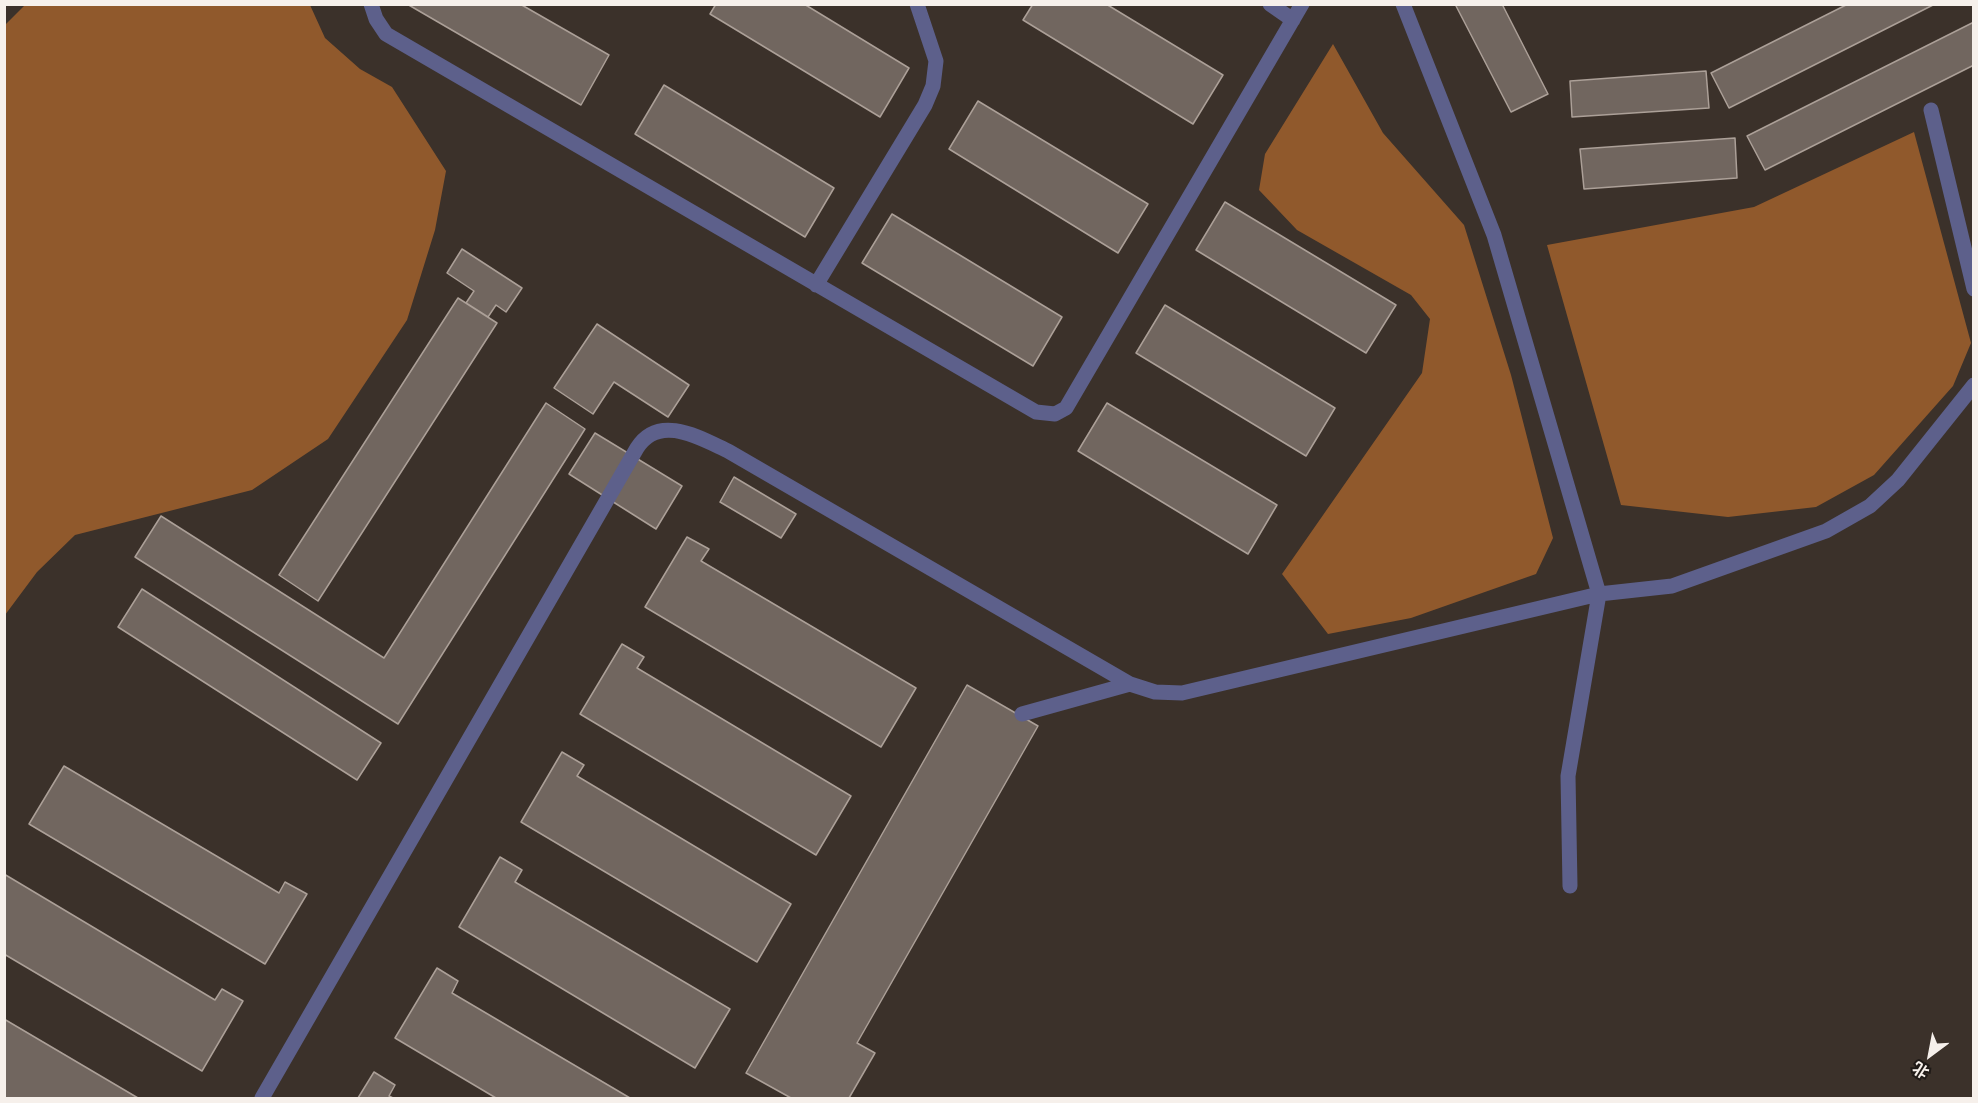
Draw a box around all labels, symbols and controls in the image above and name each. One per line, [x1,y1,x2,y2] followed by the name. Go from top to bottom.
[1900,1025,1960,1085] north arrow
[1908,1058,1932,1083] text: 北

